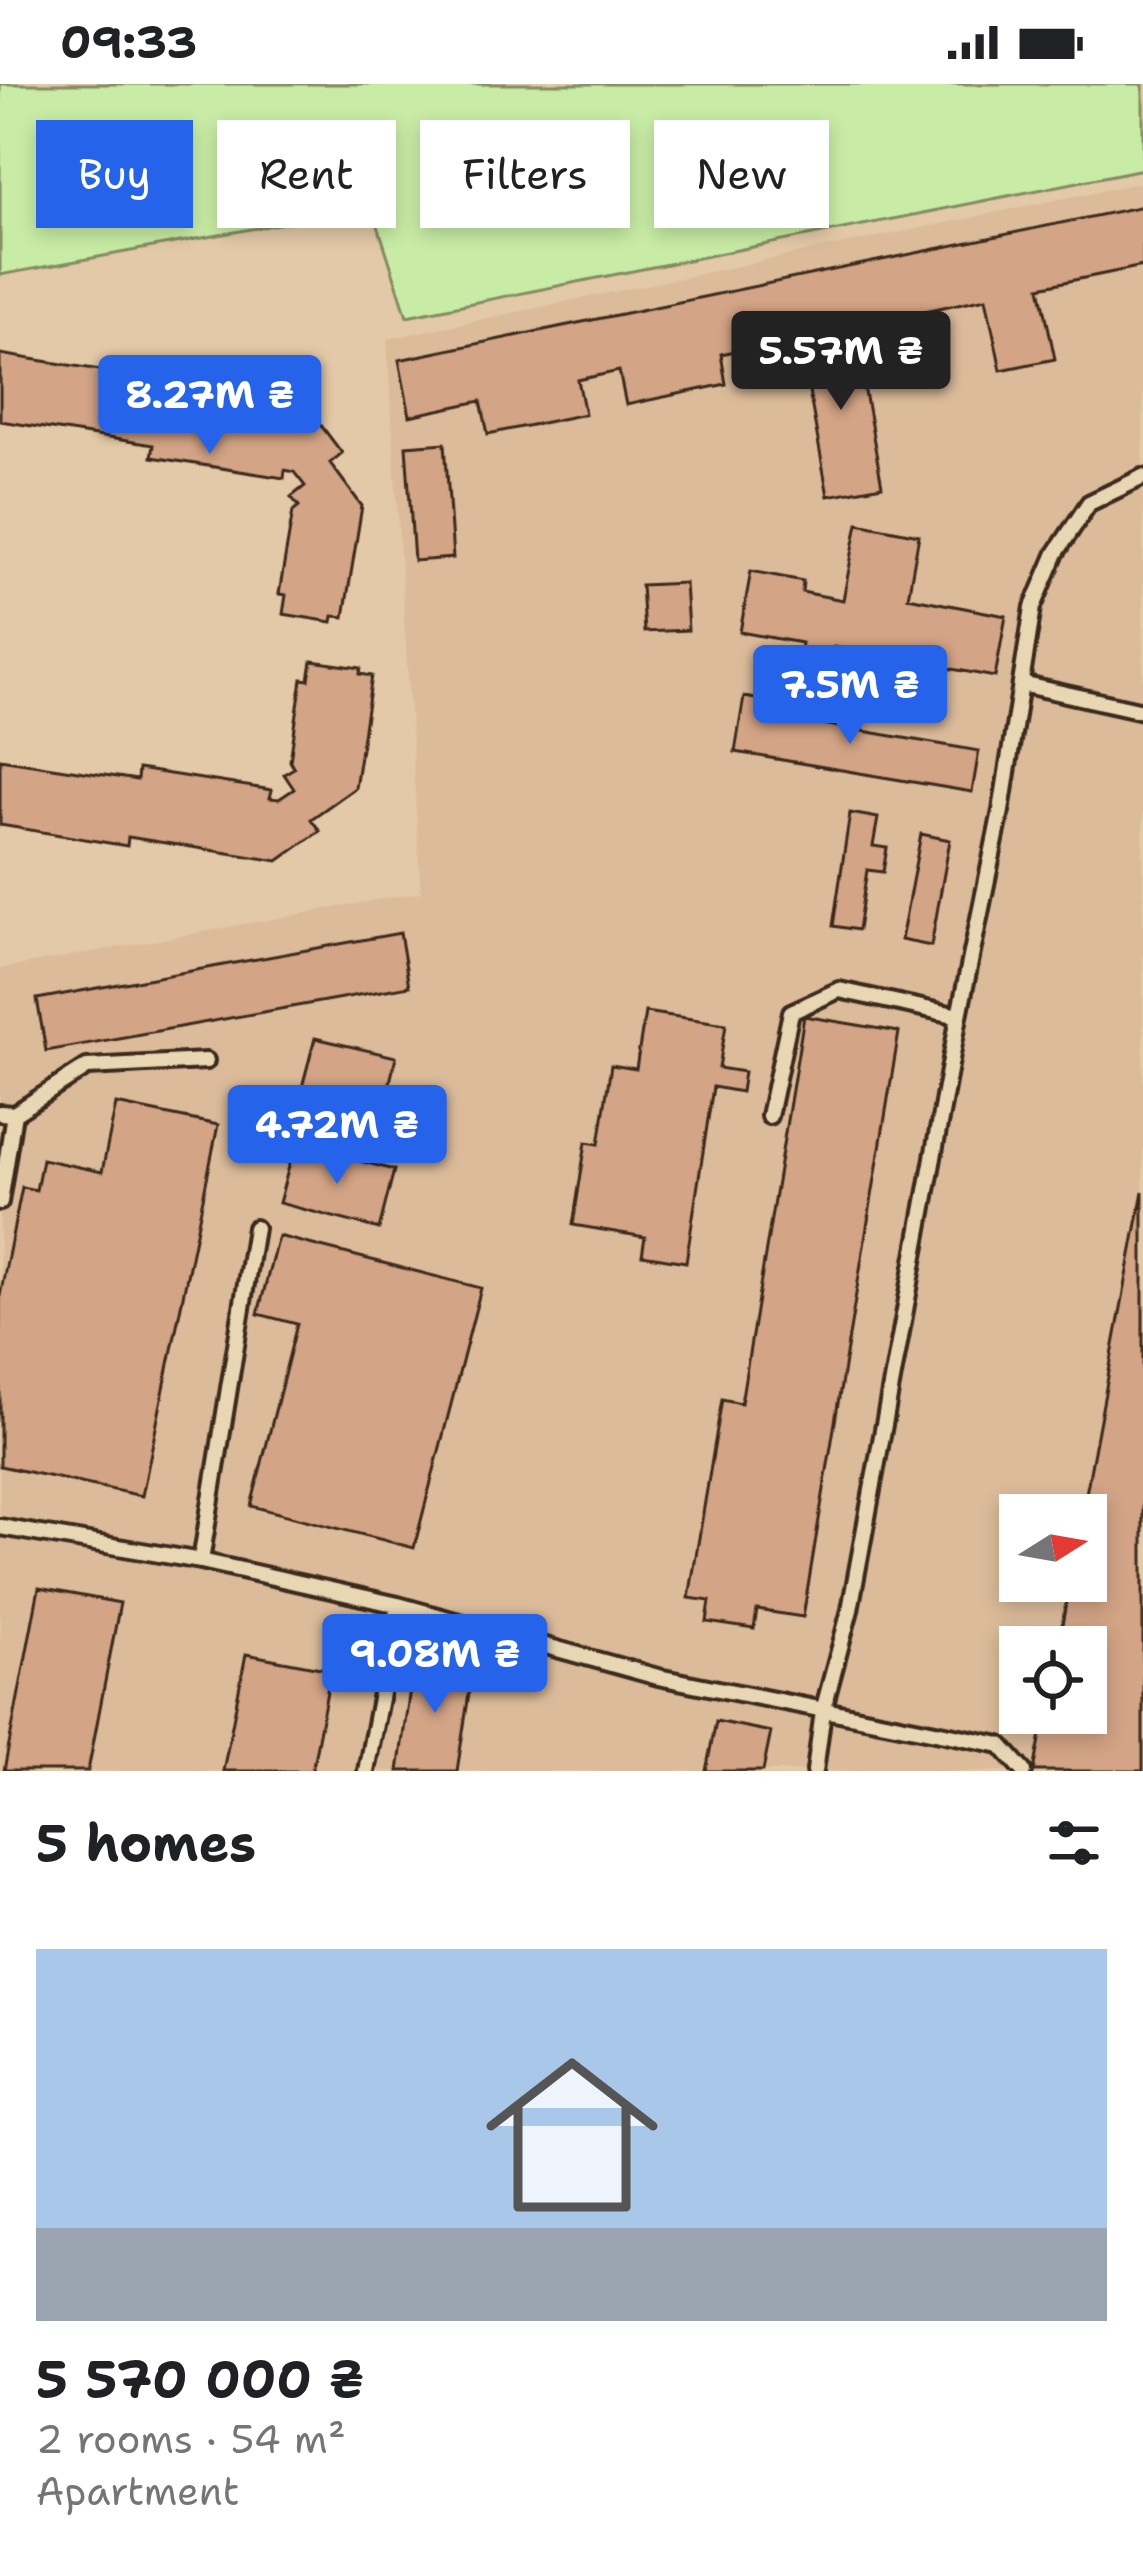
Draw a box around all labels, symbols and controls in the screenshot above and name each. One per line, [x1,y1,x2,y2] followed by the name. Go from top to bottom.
[60,12,197,72] text: 09:33
[36,120,193,228] chip: Buy
[217,120,396,228] chip: Rent
[420,120,630,228] chip: Filters
[654,120,829,228] chip: New
[730,311,952,413] pin: 5.57M ₴
[758,324,924,376] text: 5.57M ₴
[99,355,321,457] pin: 8.27M ₴
[125,368,295,420] text: 8.27M ₴
[752,645,948,747] pin: 7.5M ₴
[780,658,920,710] text: 7.5M ₴
[226,1085,448,1187] pin: 4.72M ₴
[255,1098,419,1150] text: 4.72M ₴
[999,1494,1107,1602] north arrow
[999,1494,1107,1734] map controls
[324,1614,546,1716] pin: 9.08M ₴
[999,1626,1107,1734] button: locate
[349,1627,521,1679] text: 9.08M ₴
[36,1809,256,1877] text: 5 homes
[1041,1810,1107,1876] icon: filters
[464,2027,680,2243] icon: home
[36,2345,364,2413] text: 5 570 000 ₴
[36,2413,346,2465] text: 2 rooms · 54 m²
[36,2465,239,2517] text: Apartment

